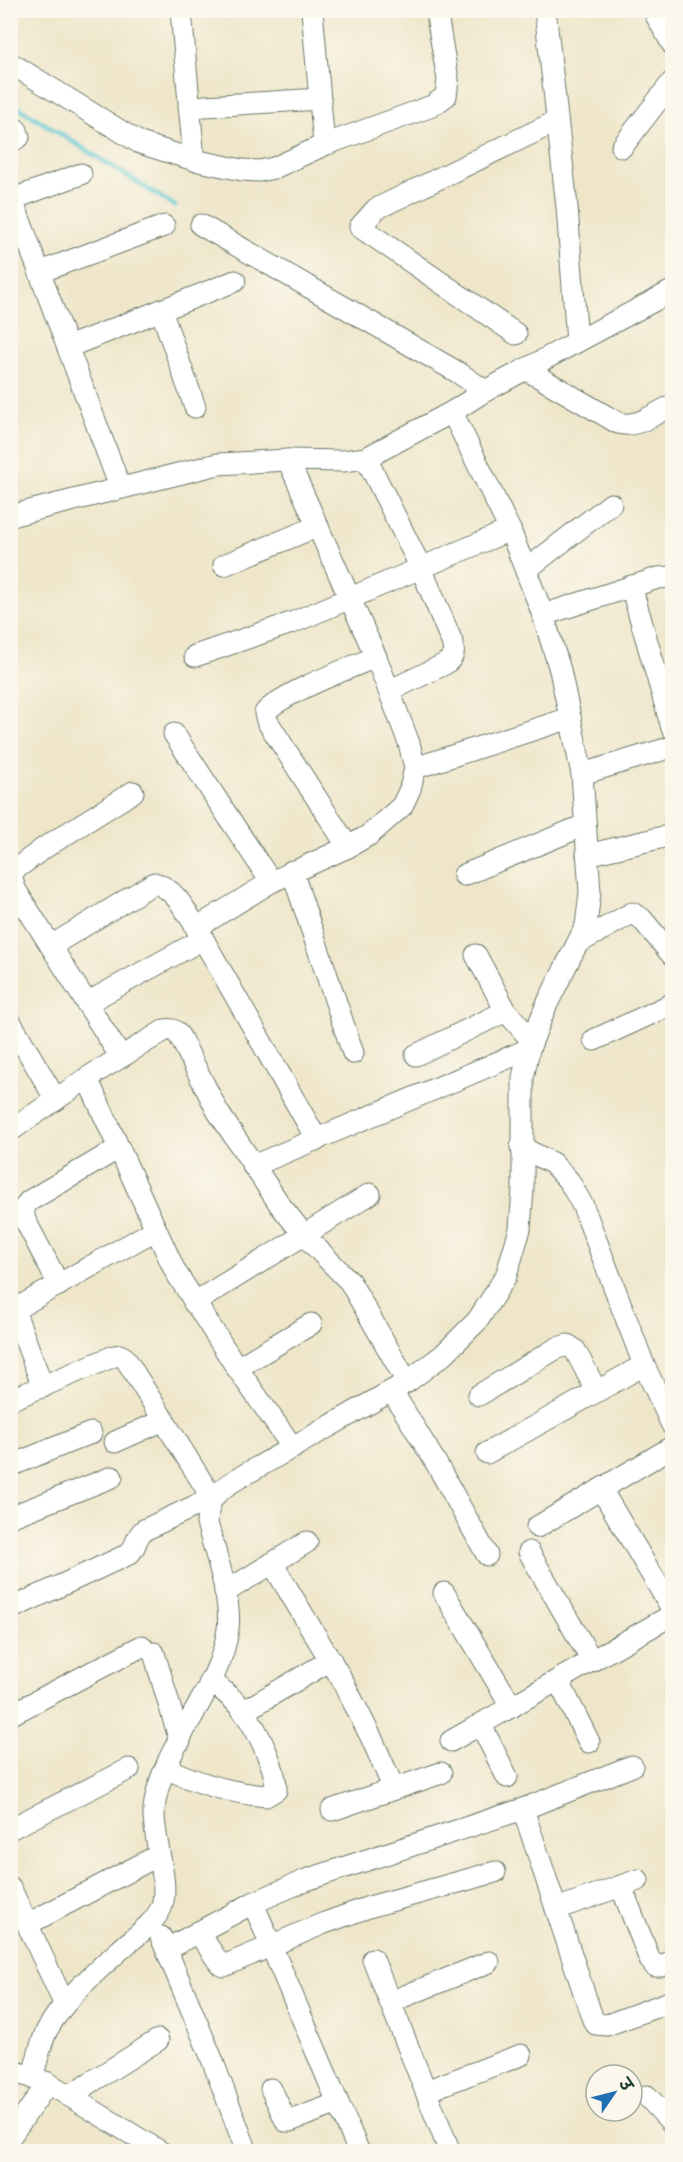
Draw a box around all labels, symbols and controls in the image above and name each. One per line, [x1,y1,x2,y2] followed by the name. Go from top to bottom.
[584,2063,644,2123] north arrow
[611,2073,638,2098] text: उ

